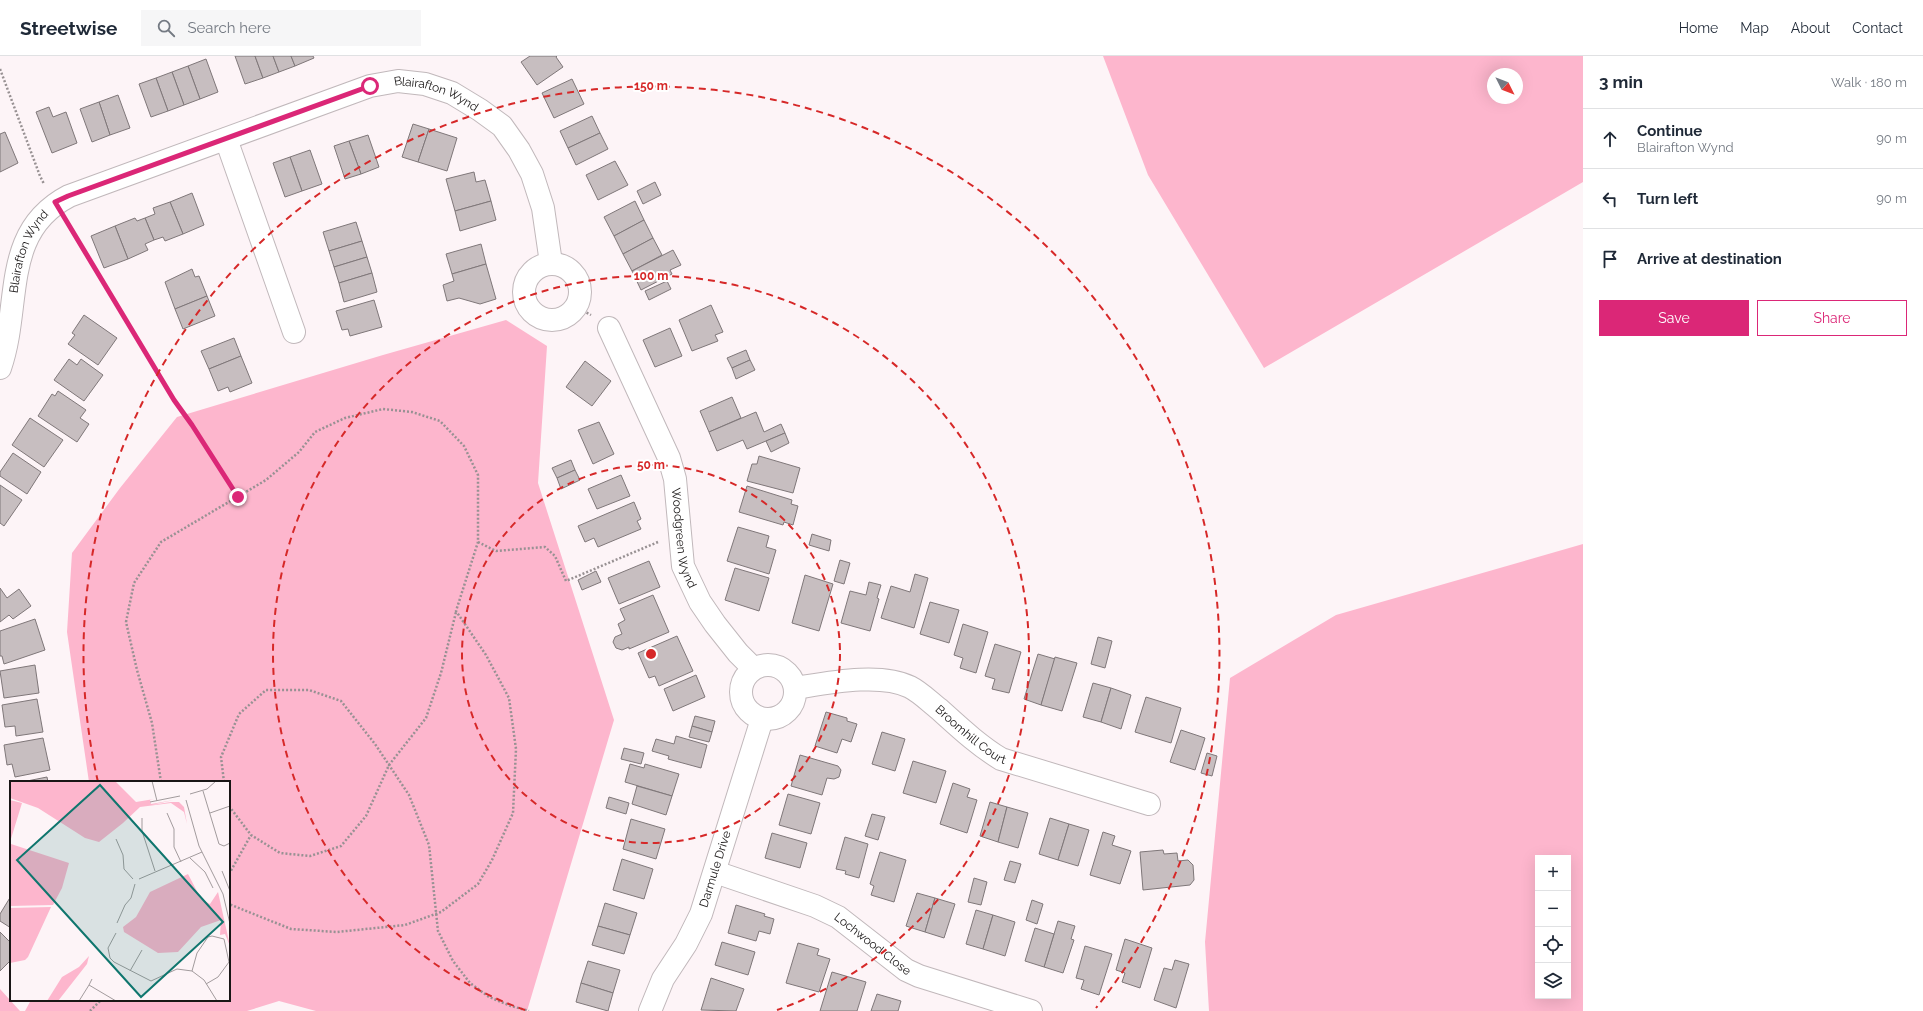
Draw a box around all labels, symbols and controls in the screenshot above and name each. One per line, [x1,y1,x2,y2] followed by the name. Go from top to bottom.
[141,10,421,46] search box
[20,17,117,39] text: Streetwise
[155,17,177,39] icon: search
[187,19,271,37] text: Search here
[1679,20,1718,36] text: Home
[1740,20,1769,36] text: Map
[1791,20,1830,36] text: About
[1852,20,1903,36] text: Contact
[1487,68,1523,104] north arrow
[1599,72,1643,92] text: 3 min
[393,73,481,114] street label: Blairafton Wynd
[1831,75,1907,90] text: Walk · 180 m
[361,77,379,95] route start
[634,79,668,93] text: 150 m
[1637,122,1702,140] text: Continue
[1599,128,1621,150] icon: ahead
[1876,131,1907,146] text: 90 m
[1637,140,1734,155] text: Blairafton Wynd
[1599,188,1621,210] icon: left
[1637,190,1698,208] text: Turn left
[1876,191,1907,206] text: 90 m
[7,207,51,294] street label: Blairafton Wynd
[1599,248,1621,270] icon: arrive
[1637,250,1782,268] text: Arrive at destination
[634,269,668,283] text: 100 m
[1599,300,1749,336] button: Save
[1757,300,1907,336] button: Share
[637,458,665,472] text: 50 m
[669,487,699,590] street label: Woodgreen Wynd
[229,488,247,506] route end
[644,647,658,661] centre of rings
[932,702,1008,767] street label: Broomhill Court
[10,781,230,1001] inset map
[696,829,734,909] street label: Darmule Drive
[1535,855,1571,999] map controls
[1535,855,1571,891] button: +
[1535,891,1571,927] button: −
[832,910,913,978] street label: Lochwood Close
[1535,927,1571,963] button: locate
[1535,963,1571,999] button: layers

